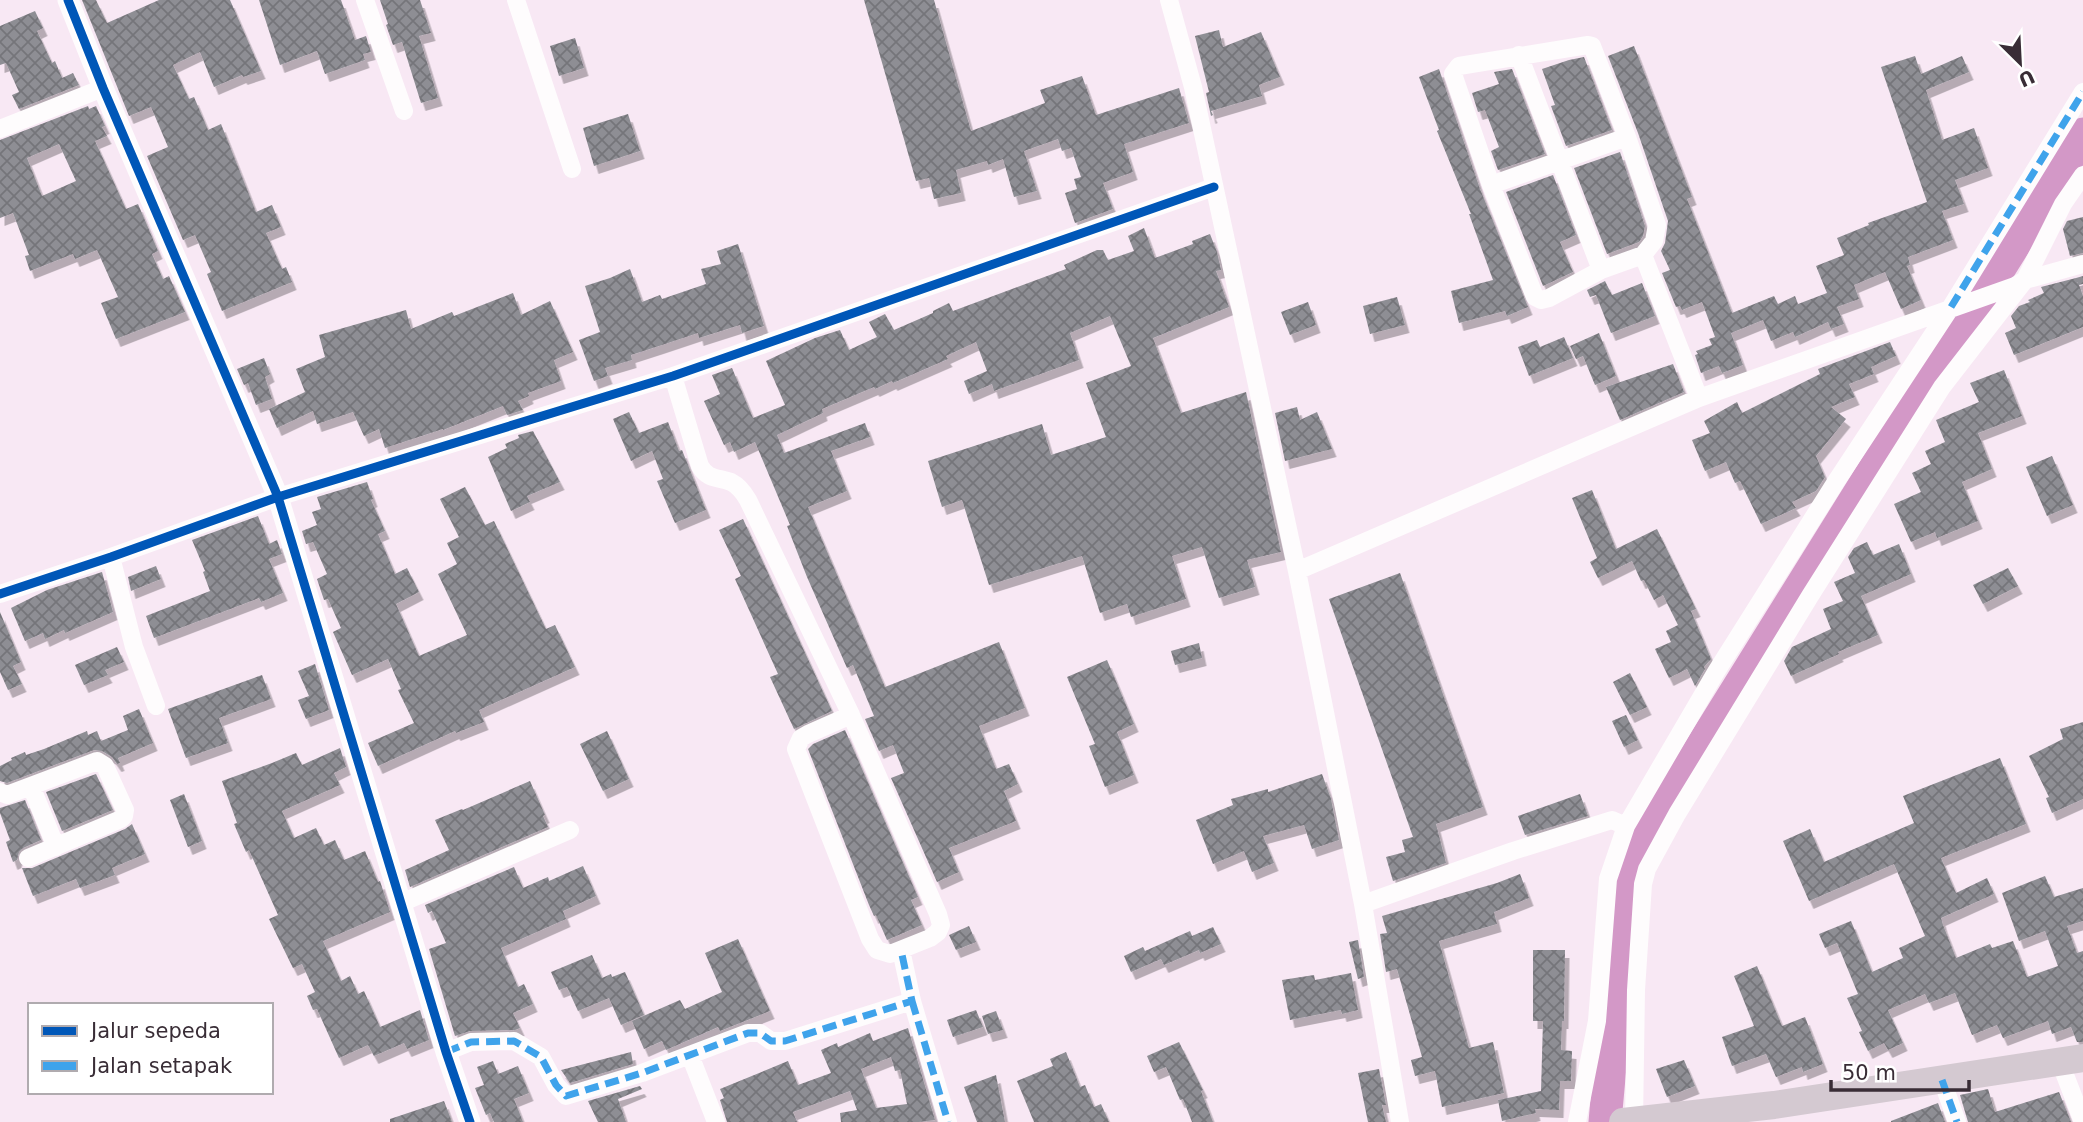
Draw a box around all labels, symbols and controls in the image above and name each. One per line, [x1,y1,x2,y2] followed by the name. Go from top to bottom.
[1985,28,2055,98] north arrow
[2015,65,2038,92] text: U
[28,1003,273,1094] legend
[89,1019,221,1043] text: Jalur sepeda
[1831,1048,1969,1092] scale bar
[89,1054,233,1078] text: Jalan setapak
[1842,1061,1896,1085] text: 50 m

